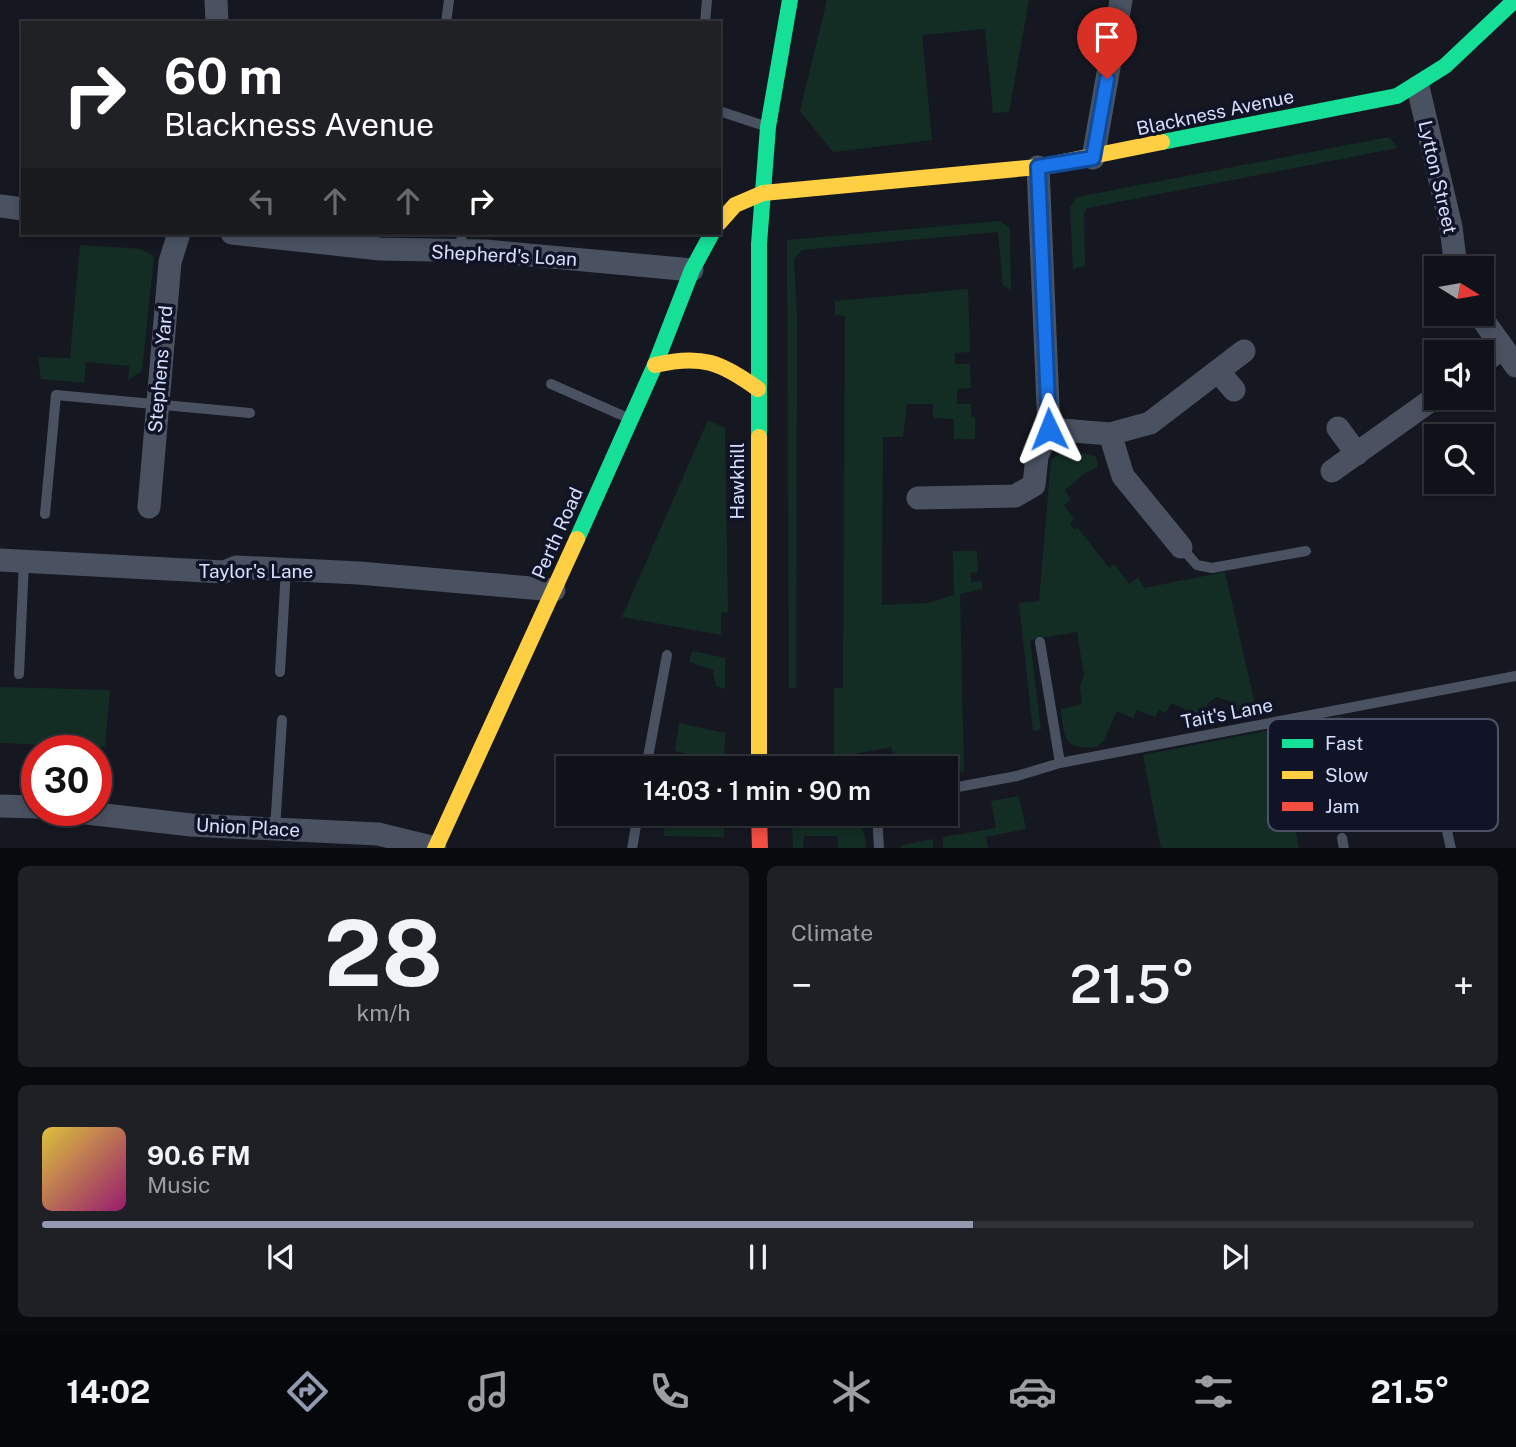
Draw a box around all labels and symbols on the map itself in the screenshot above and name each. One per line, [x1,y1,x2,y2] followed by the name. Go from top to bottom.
[1077,7,1137,79] pin
[1134,85,1296,139] street label: Blackness Avenue
[1414,118,1462,236] street label: Lytton Street
[430,240,578,270] street label: Shepherd's Loan
[1424,256,1494,326] north arrow
[143,304,177,434] street label: Stephens Yard
[1012,392,1086,466] position arrow
[726,442,748,520] street label: Hawkhill
[527,484,587,582] street label: Perth Road
[199,560,313,582] street label: Taylor's Lane
[1179,693,1275,733] street label: Tait's Lane
[1268,719,1498,831] legend
[1325,732,1363,754] text: Fast
[21,735,112,826] speed limit sign: 30
[1325,764,1369,786] text: Slow
[1325,795,1359,817] text: Jam
[195,813,301,841] street label: Union Place

